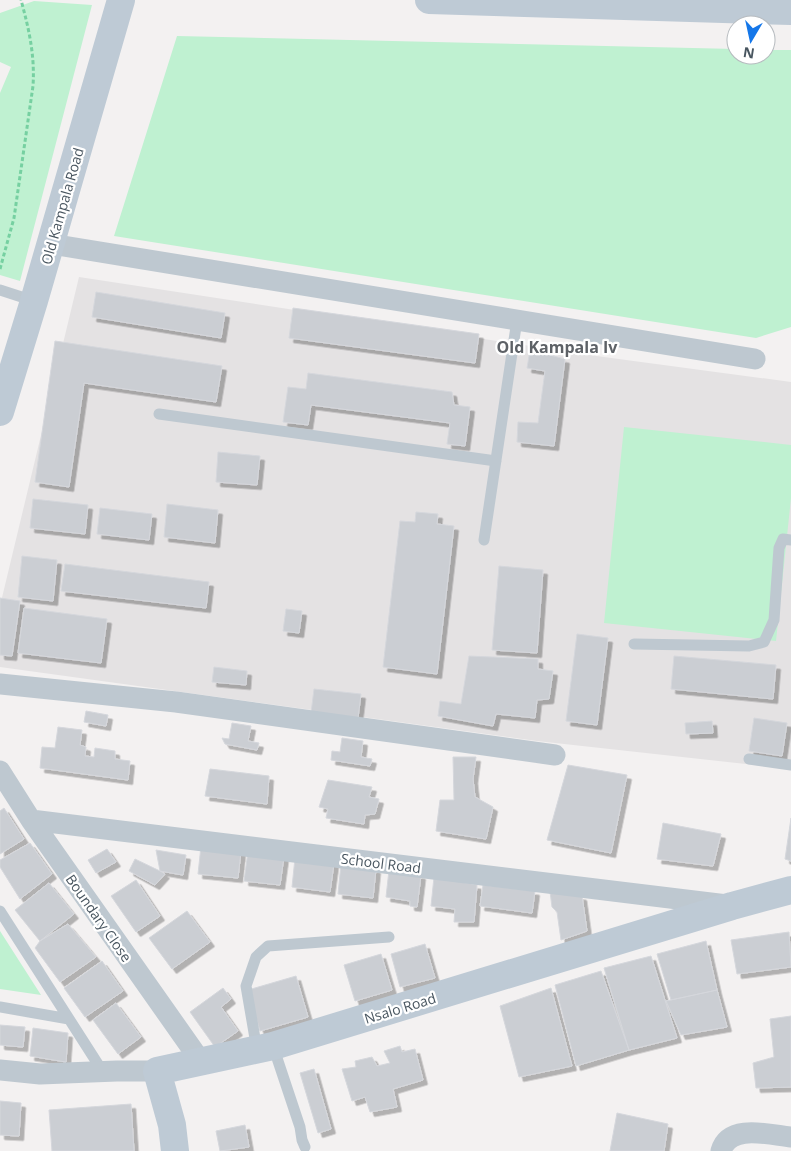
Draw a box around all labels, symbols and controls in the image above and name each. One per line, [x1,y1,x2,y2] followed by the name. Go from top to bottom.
[726,15,776,65] north arrow
[742,43,756,64] text: N
[36,145,88,267] street label: Old Kampala Road
[497,336,618,358] district label: Old Kampala Iv
[340,849,422,877] street label: School Road
[62,870,136,966] street label: Boundary Close
[362,988,438,1028] street label: Nsalo Road

